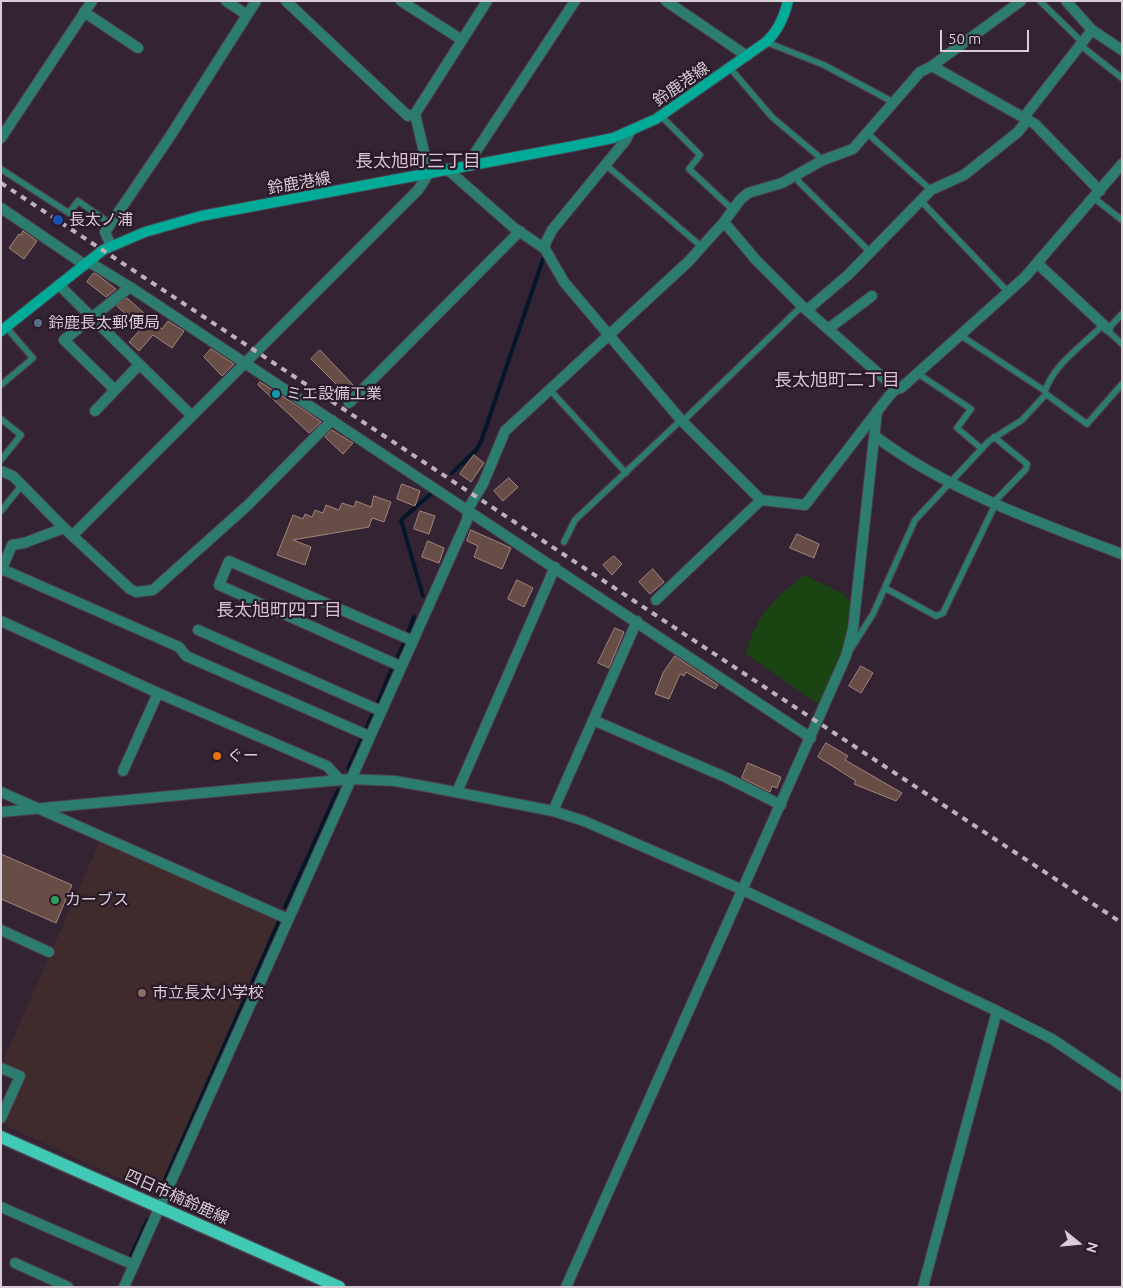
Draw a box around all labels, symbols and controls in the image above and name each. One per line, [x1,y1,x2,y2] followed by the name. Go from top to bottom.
[943,20,1032,52] scale bar
[948,30,981,47] text: 50 m
[649,58,713,110] street label: 鈴鹿港線
[355,150,481,172] district label: 長太旭町三丁目
[266,168,332,198] street label: 鈴鹿港線
[69,210,133,230] place label: 長太ノ浦
[51,213,65,227] marker: 長太ノ浦
[48,313,160,333] place label: 鈴鹿長太郵便局
[32,317,44,329] marker: 鈴鹿長太郵便局
[774,369,900,391] district label: 長太旭町二丁目
[286,384,382,404] place label: ミエ設備工業
[270,388,282,400] marker: ミエ設備工業
[216,599,342,621] district label: 長太旭町四丁目
[227,746,259,766] place label: ぐー
[211,750,223,762] marker: ぐー
[65,890,129,910] place label: カーブス
[49,894,61,906] marker: カーブス
[152,983,264,1003] place label: 市立長太小学校
[136,987,148,999] marker: 市立長太小学校
[122,1165,232,1229] street label: 四日市楠鈴鹿線
[1053,1218,1103,1268] north arrow
[1083,1240,1102,1255] text: N

